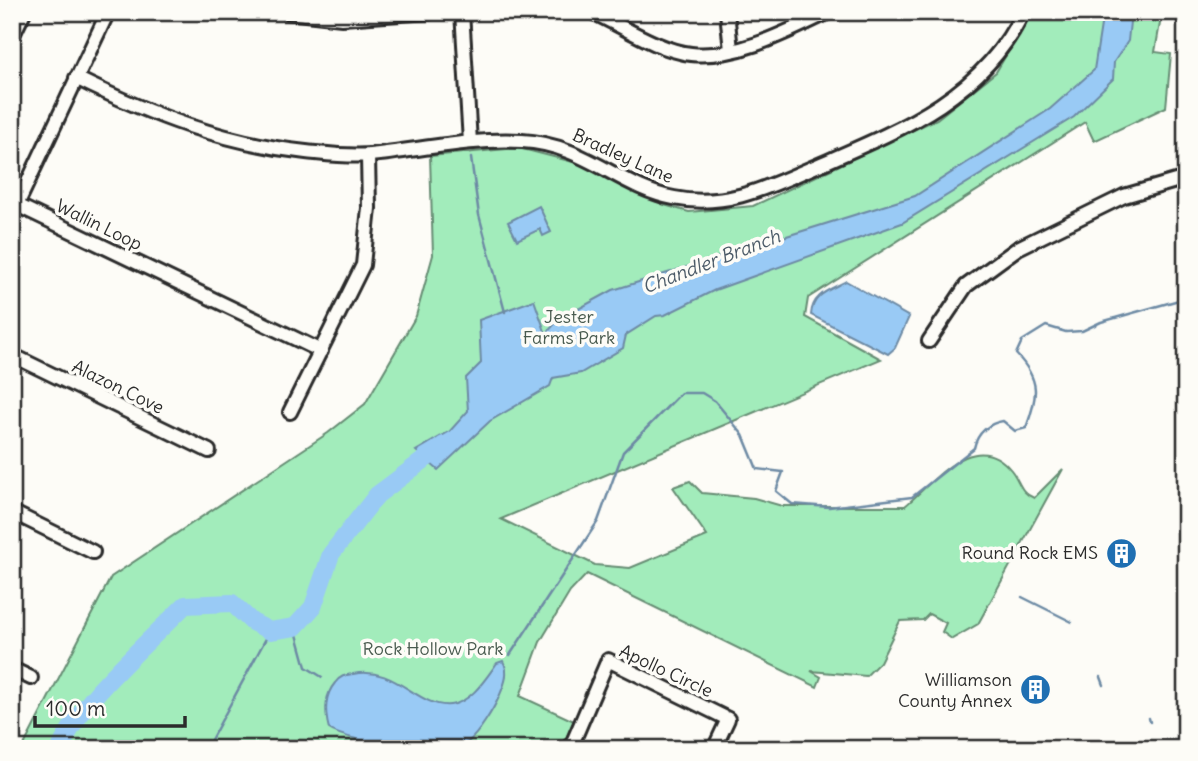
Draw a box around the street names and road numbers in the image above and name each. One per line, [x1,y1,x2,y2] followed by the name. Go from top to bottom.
[569,123,677,188] street label: Bradley Lane
[52,194,146,255] street label: Wallin Loop
[69,354,168,419] street label: Alazon Cove
[616,639,717,702] street label: Apollo Circle

